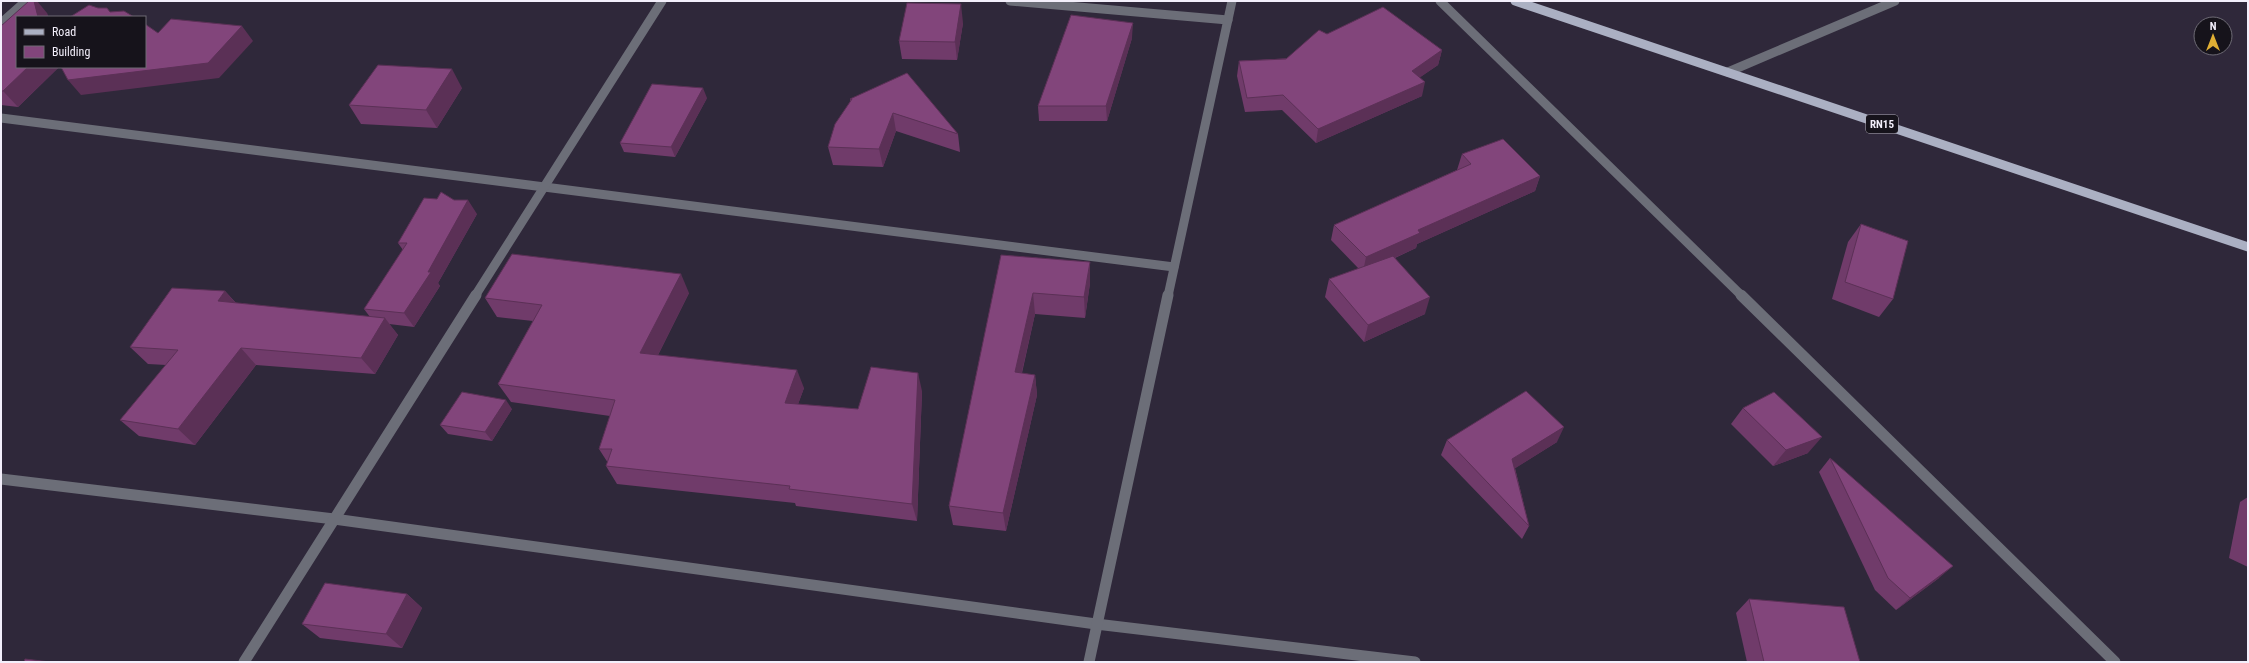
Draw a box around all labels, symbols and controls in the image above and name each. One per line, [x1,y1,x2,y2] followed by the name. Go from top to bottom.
[16,16,146,68] legend
[2193,16,2233,56] north arrow
[2210,20,2217,33] text: N
[52,25,76,39] text: Road
[52,45,90,59] text: Building
[1866,115,1898,133] road number: RN15

